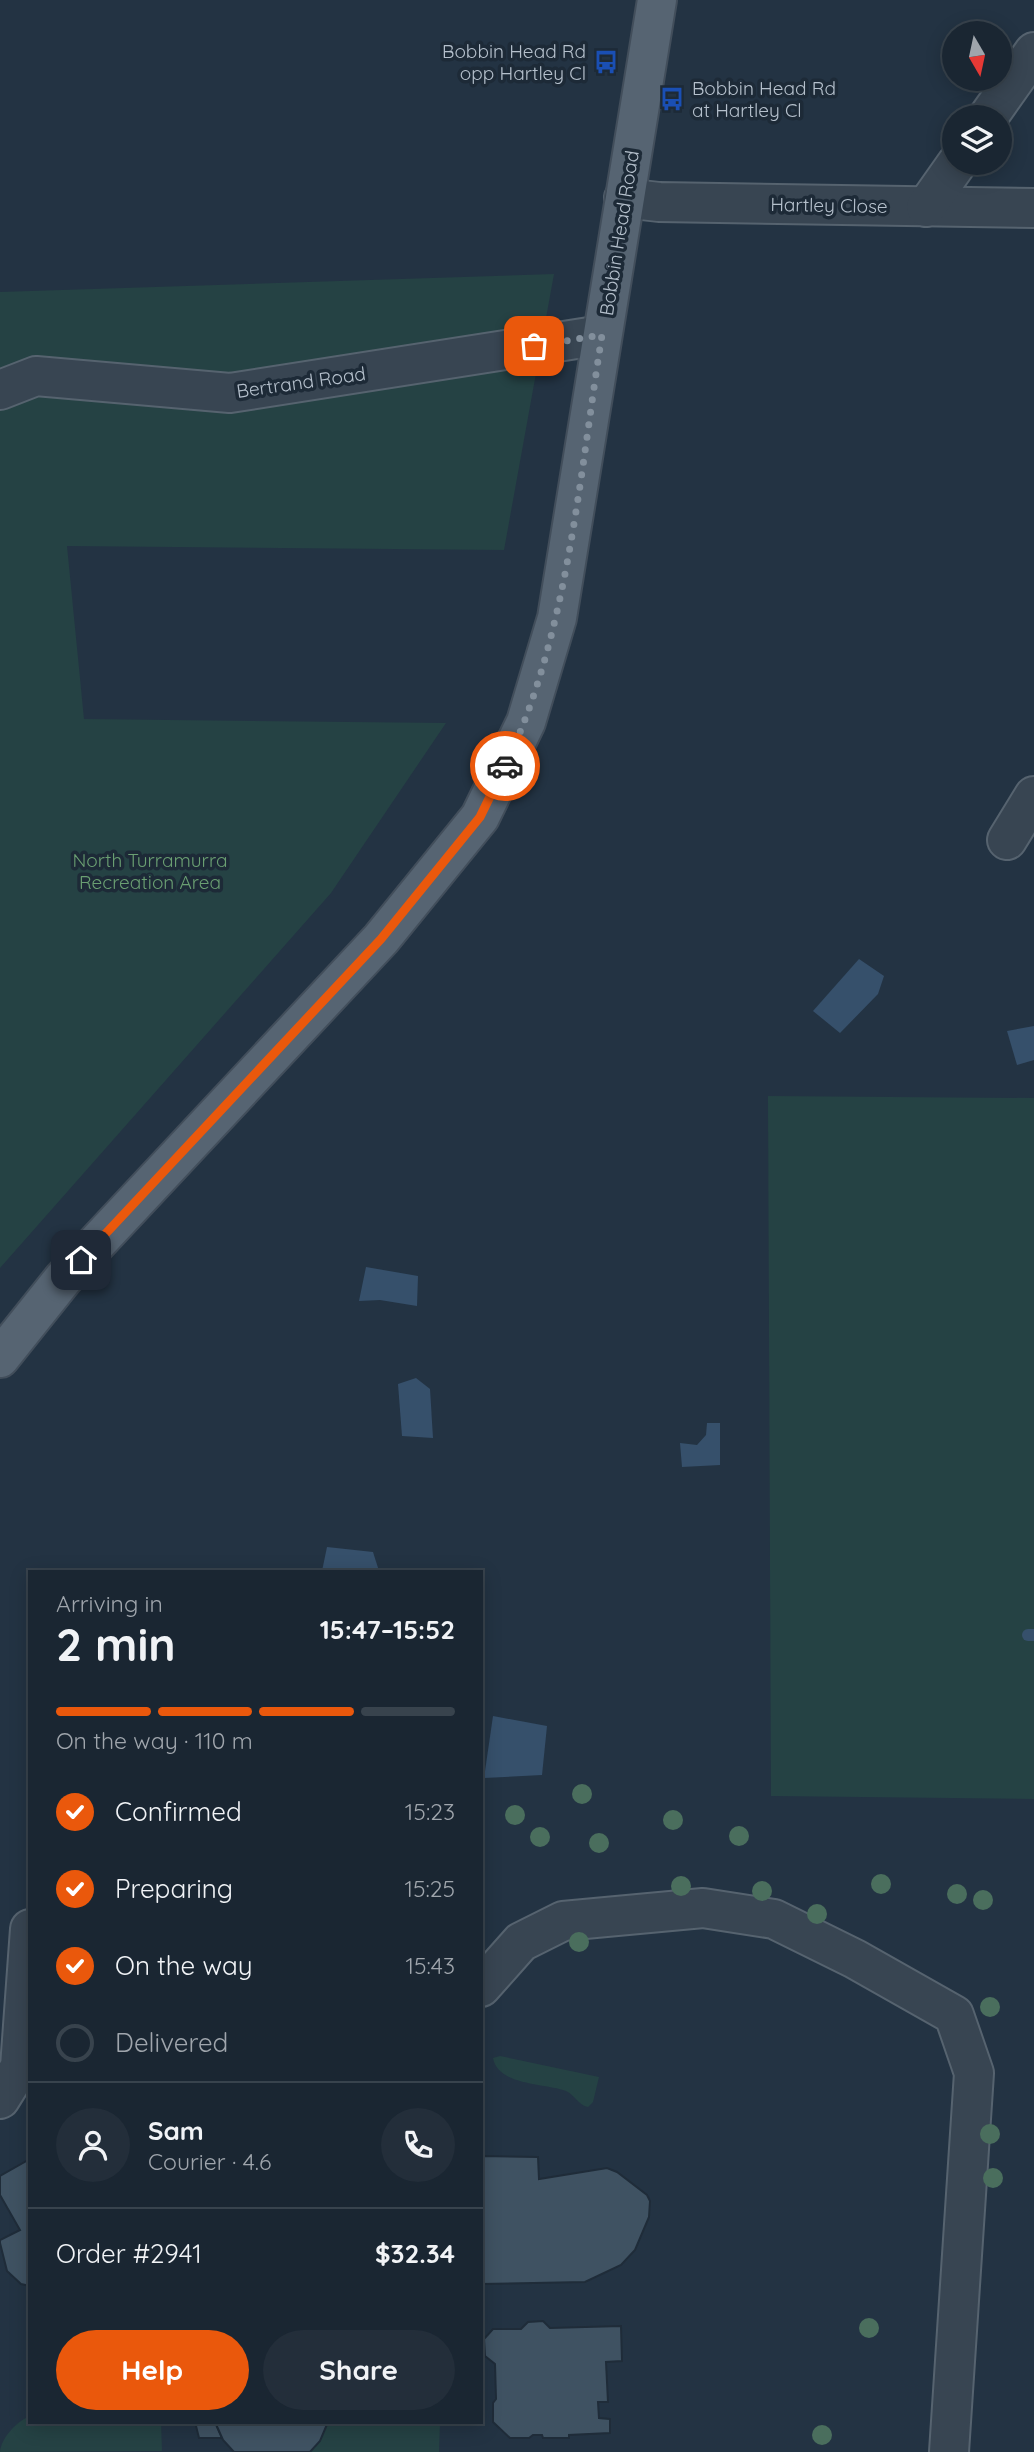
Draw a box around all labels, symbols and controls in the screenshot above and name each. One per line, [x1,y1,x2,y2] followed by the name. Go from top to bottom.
[942,21,1012,91] north arrow
[942,21,1012,175] map controls
[442,39,586,85] place label: Bobbin Head Rd opp Hartley Cl
[592,48,620,76] bus stop icon: Bobbin Head Rd opp Hartley Cl
[692,76,836,122] place label: Bobbin Head Rd at Hartley Cl
[658,85,686,113] bus stop icon: Bobbin Head Rd at Hartley Cl
[942,105,1012,175] button: layers
[594,149,644,317] street label: Bobbin Head Road
[770,192,888,218] street label: Hartley Close
[504,316,564,376] pin
[515,327,553,365] icon: bag
[235,361,367,403] street label: Bertrand Road
[470,731,540,801] courier
[486,747,524,785] icon: car
[72,848,228,894] park label: North Turramurra Recreation Area
[51,1230,111,1290] pin
[62,1241,100,1279] icon: home
[56,1589,163,1618] text: Arriving in
[320,1613,455,1646] text: 15:47–15:52
[56,1615,176,1673] text: 2 min
[56,1726,253,1755] text: On the way · 110 m
[56,1793,94,1831] icon: check
[115,1795,242,1828] text: Confirmed
[405,1797,455,1826] text: 15:23
[56,1870,94,1908] icon: check
[115,1872,233,1905] text: Preparing
[404,1874,455,1903] text: 15:25
[56,1947,94,1985] icon: check
[115,1949,253,1982] text: On the way
[405,1951,455,1980] text: 15:43
[115,2026,228,2059] text: Delivered
[56,2108,130,2182] button: person
[381,2108,455,2182] button: phone
[148,2114,204,2147] text: Sam
[148,2147,271,2176] text: Courier · 4.6
[56,2237,202,2270] text: Order #2941
[375,2237,455,2270] text: $32.34
[56,2330,249,2410] button: Help
[263,2330,455,2410] button: Share

